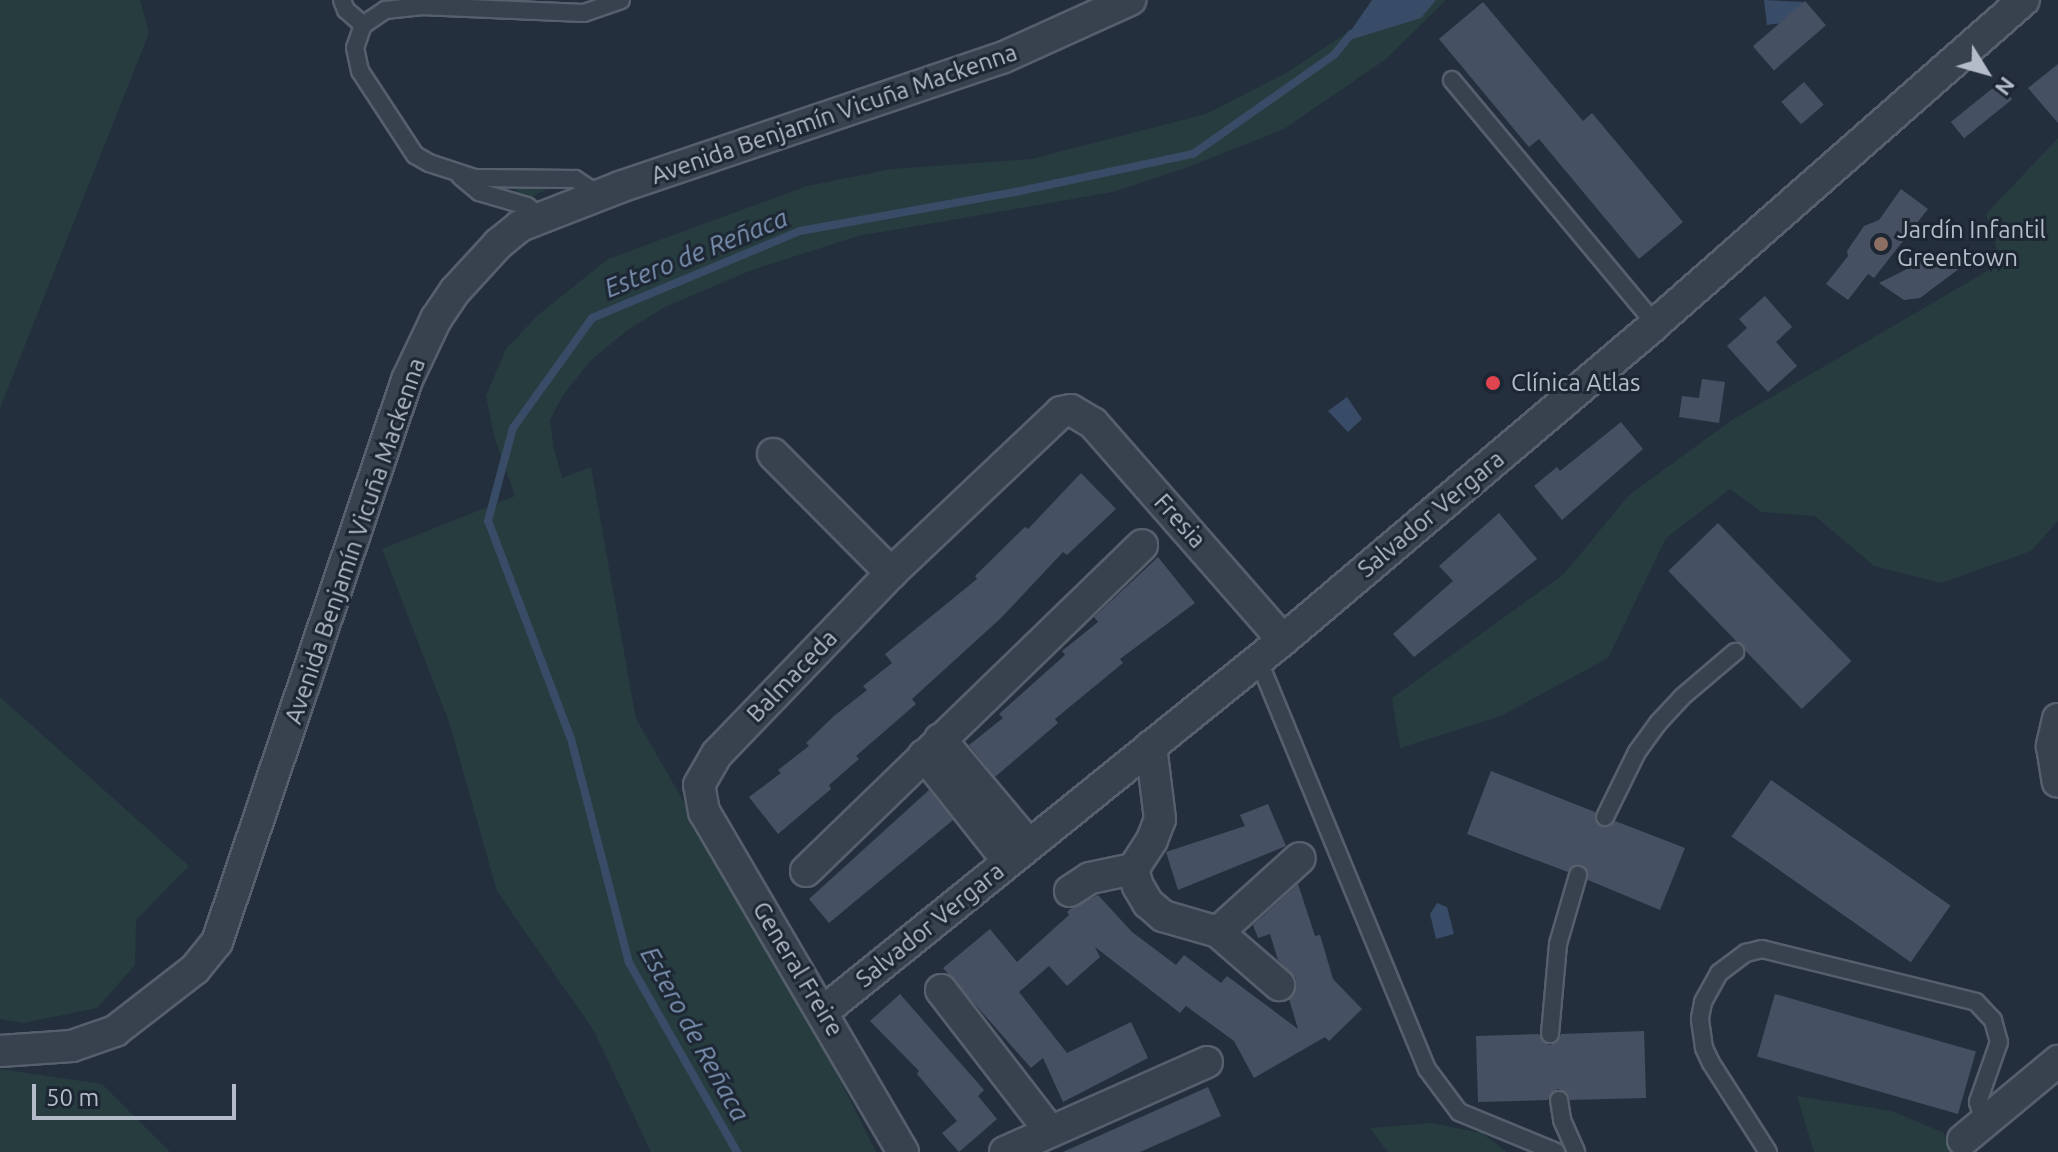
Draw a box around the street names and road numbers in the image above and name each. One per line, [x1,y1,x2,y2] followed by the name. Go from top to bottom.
[647,38,1021,190] street label: Avenida Benjamín Vicuña Mackenna
[279,354,431,728] street label: Avenida Benjamín Vicuña Mackenna
[1352,444,1510,584] street label: Salvador Vergara
[1148,488,1212,554] street label: Fresia
[741,624,843,728] street label: Balmaceda
[850,856,1010,994] street label: Salvador Vergara
[747,896,849,1042] street label: General Freire

